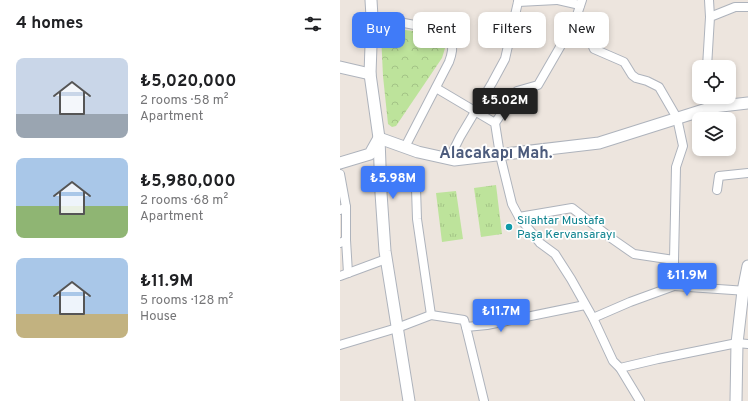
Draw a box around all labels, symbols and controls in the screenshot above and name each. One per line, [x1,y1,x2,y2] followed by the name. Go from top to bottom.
[352,12,405,48] chip: Buy
[413,12,470,48] chip: Rent
[478,12,546,48] chip: Filters
[554,12,609,48] chip: New
[16,13,83,35] text: 4 homes
[302,13,324,35] icon: filters
[692,60,736,156] map controls
[692,60,736,104] button: locate
[140,71,236,93] text: ₺5,020,000
[48,74,96,122] icon: home
[472,88,538,122] pin: ₺5.02M
[140,93,228,109] text: 2 rooms · 58 m²
[482,93,528,109] text: ₺5.02M
[140,109,203,125] text: Apartment
[692,112,736,156] button: layers
[439,144,553,164] district label: Alacakapı Mah.
[360,166,426,200] pin: ₺5.98M
[140,171,236,193] text: ₺5,980,000
[370,171,416,187] text: ₺5.98M
[48,174,96,222] icon: home
[140,193,228,209] text: 2 rooms · 68 m²
[140,209,203,225] text: Apartment
[517,213,616,243] place label: Silahtar Mustafa Paşa Kervansarayı
[504,222,514,232] marker: Silahtar Mustafa Paşa Kervansarayı
[654,263,720,297] pin: ₺11.9M
[667,268,707,284] text: ₺11.9M
[140,271,193,293] text: ₺11.9M
[48,274,96,322] icon: home
[140,293,233,309] text: 5 rooms · 128 m²
[468,299,534,333] pin: ₺11.7M
[482,304,520,320] text: ₺11.7M
[140,309,177,325] text: House

